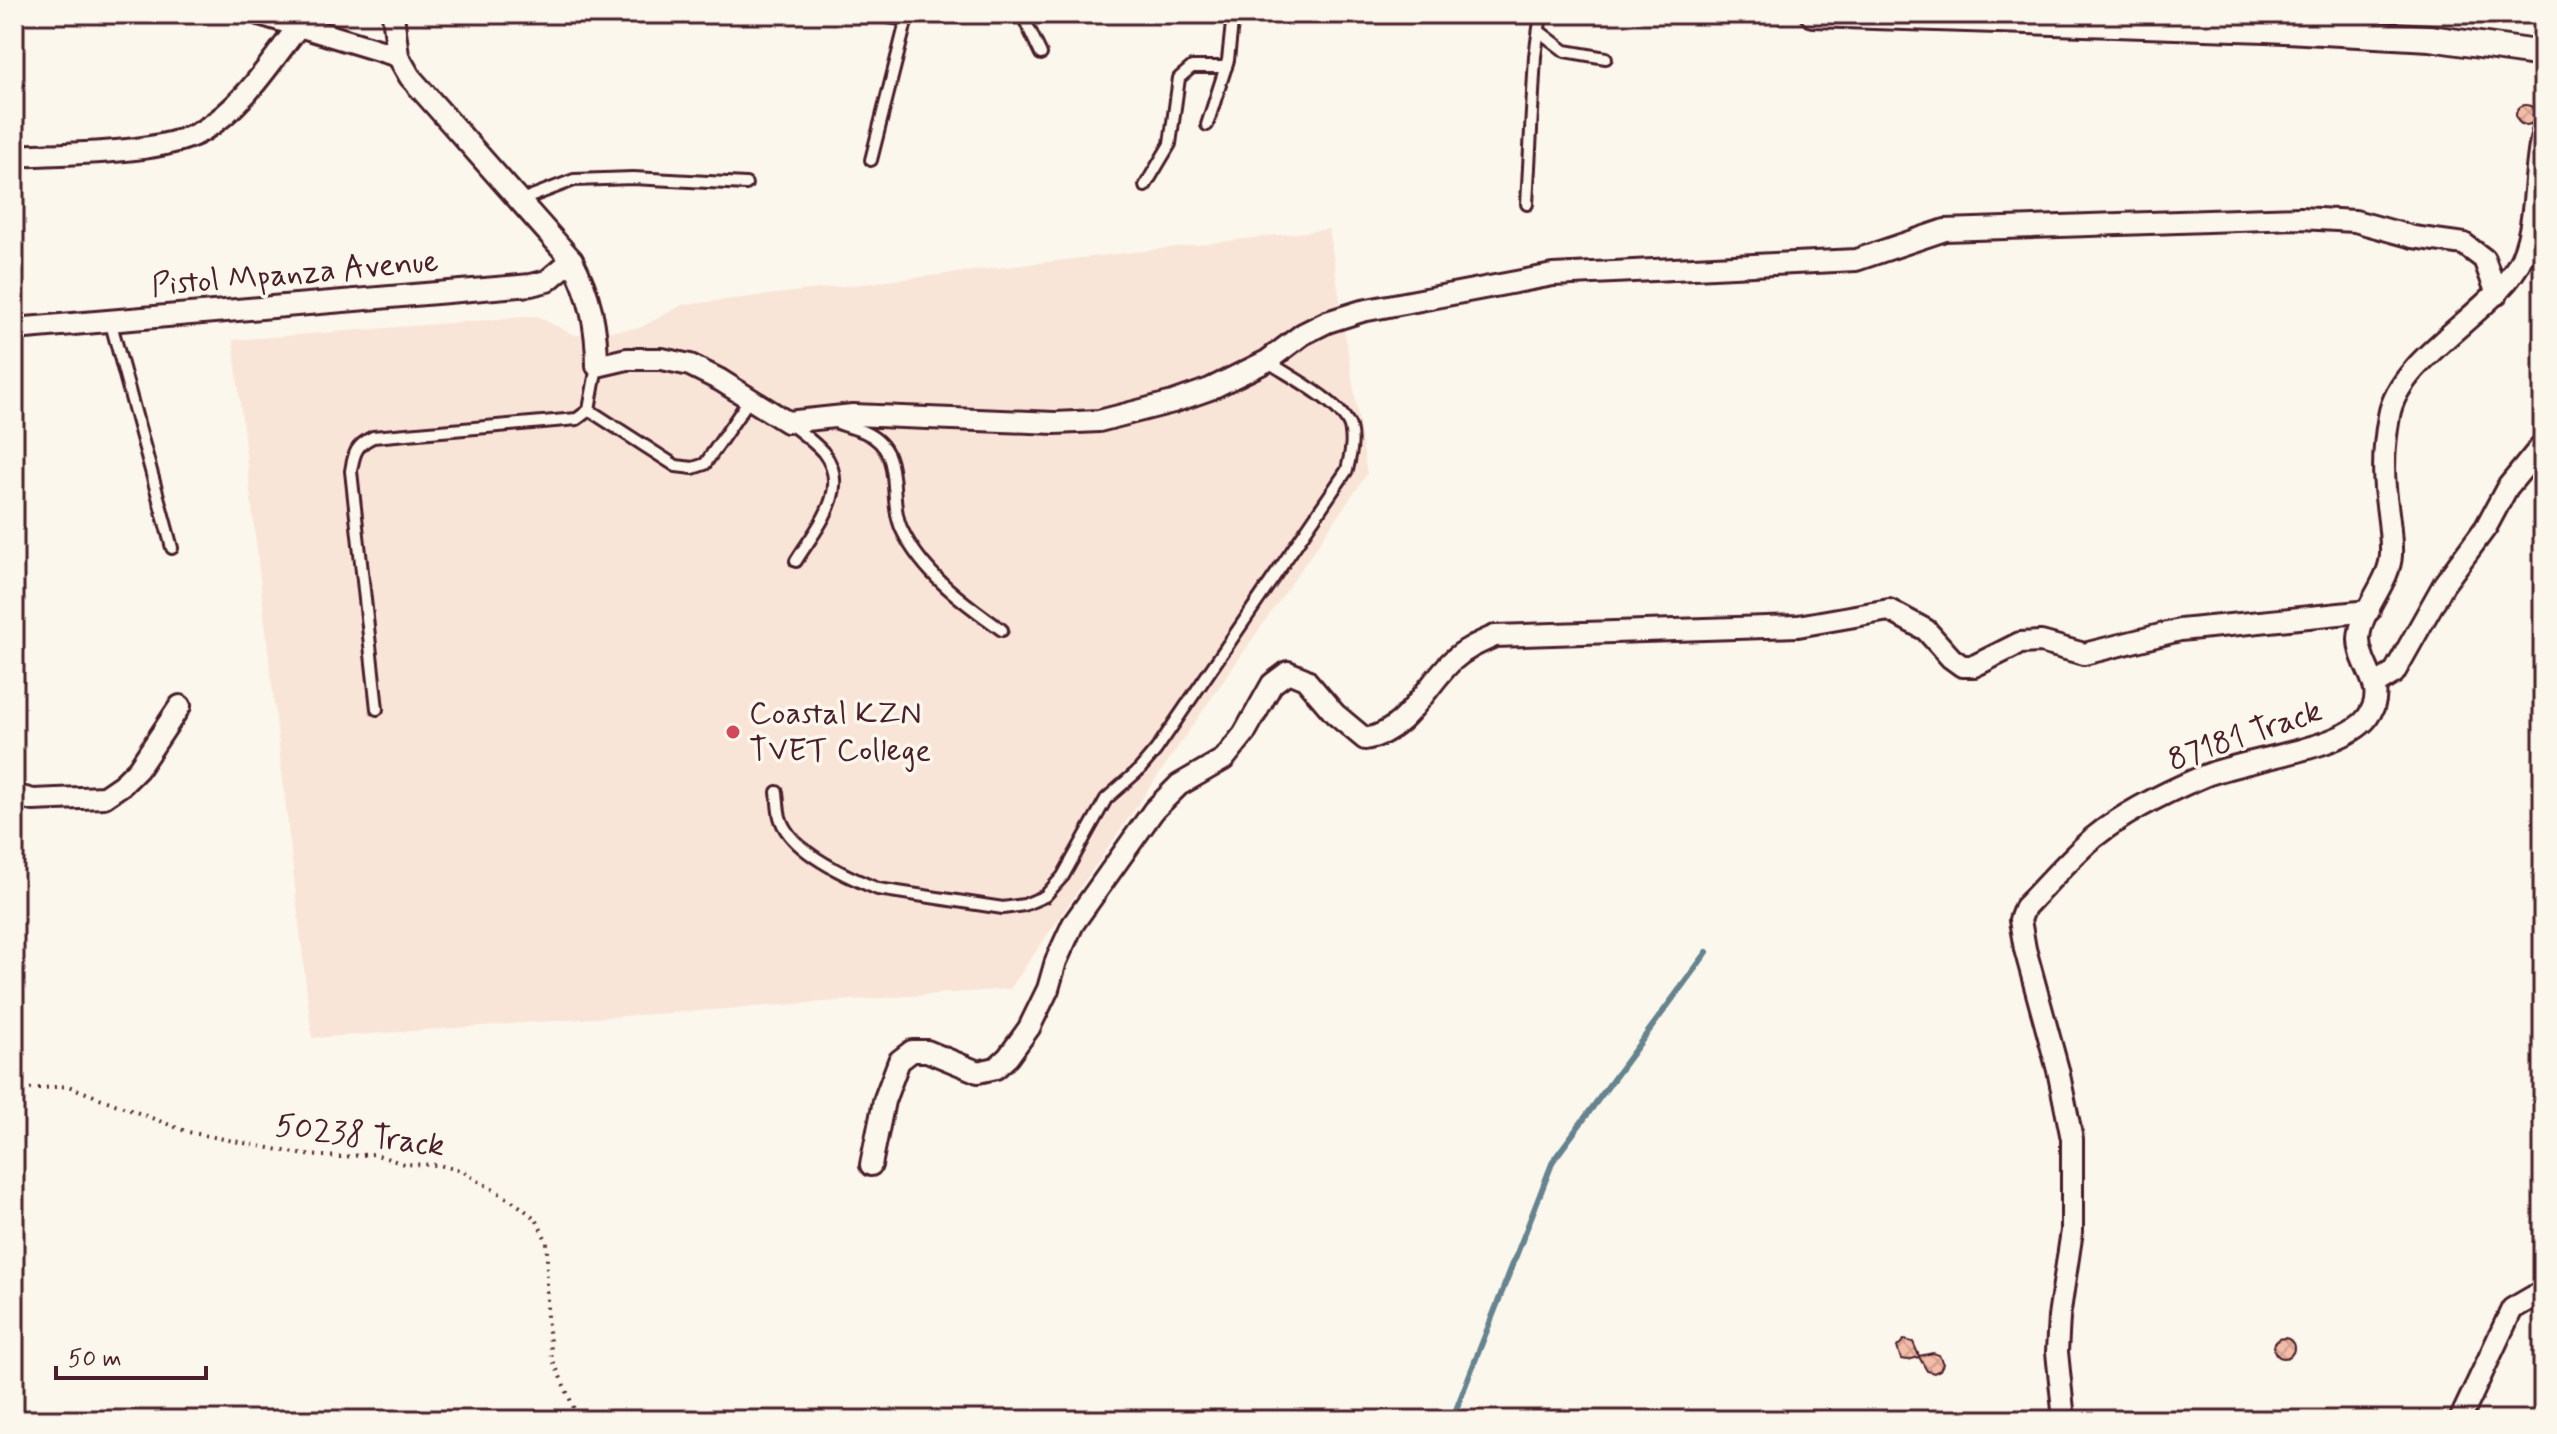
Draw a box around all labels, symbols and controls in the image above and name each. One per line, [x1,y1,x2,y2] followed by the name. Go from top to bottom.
[150,241,440,307] street label: Pistol Mpanza Avenue
[2163,690,2327,782] street label: 87181 Track
[749,693,931,772] place label: Coastal KZN TVET College
[724,723,742,741] marker: Coastal KZN TVET College
[273,1105,447,1167] street label: 50238 Track
[56,1330,206,1380] scale bar
[68,1344,122,1375] text: 50 m

